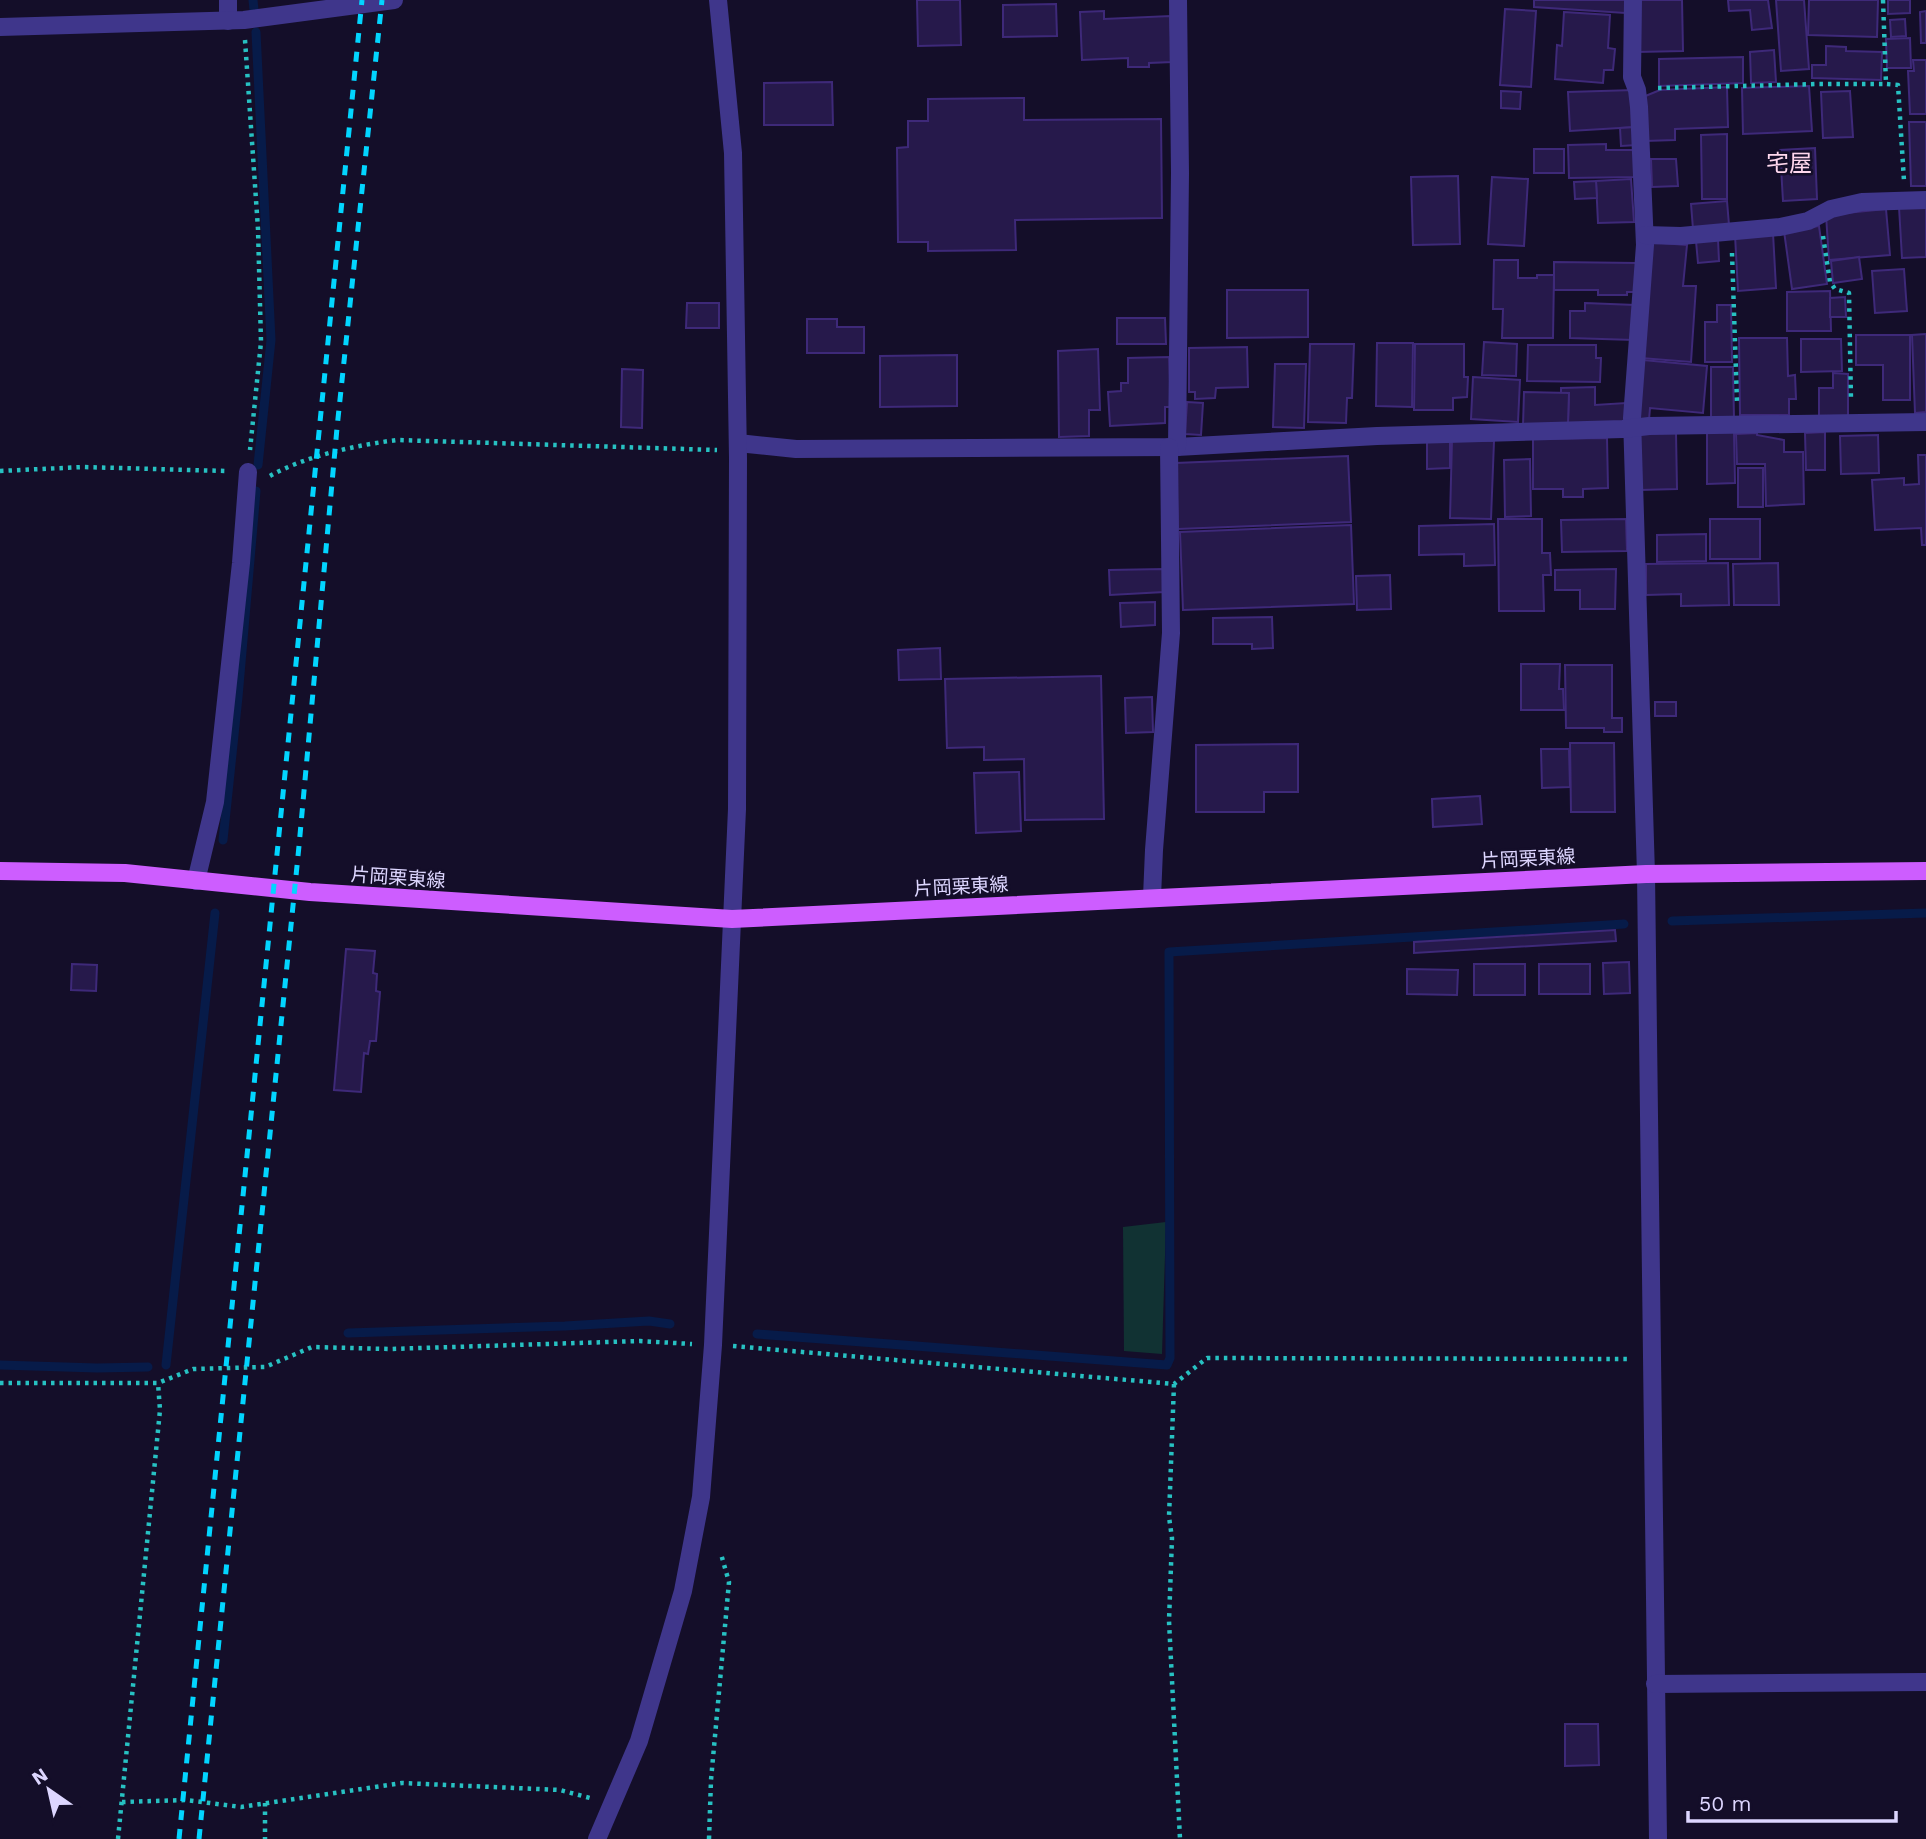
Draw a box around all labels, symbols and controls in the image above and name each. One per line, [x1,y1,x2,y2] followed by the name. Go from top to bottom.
[1766,150,1812,177] district label: 宅屋
[1480,845,1576,872] street label: 片岡栗東線
[350,863,446,892] street label: 片岡栗東線
[913,873,1009,900] street label: 片岡栗東線
[14,1755,84,1825] north arrow
[28,1763,52,1790] text: N
[1688,1780,1896,1824] scale bar
[1699,1791,1751,1816] text: 50 m

